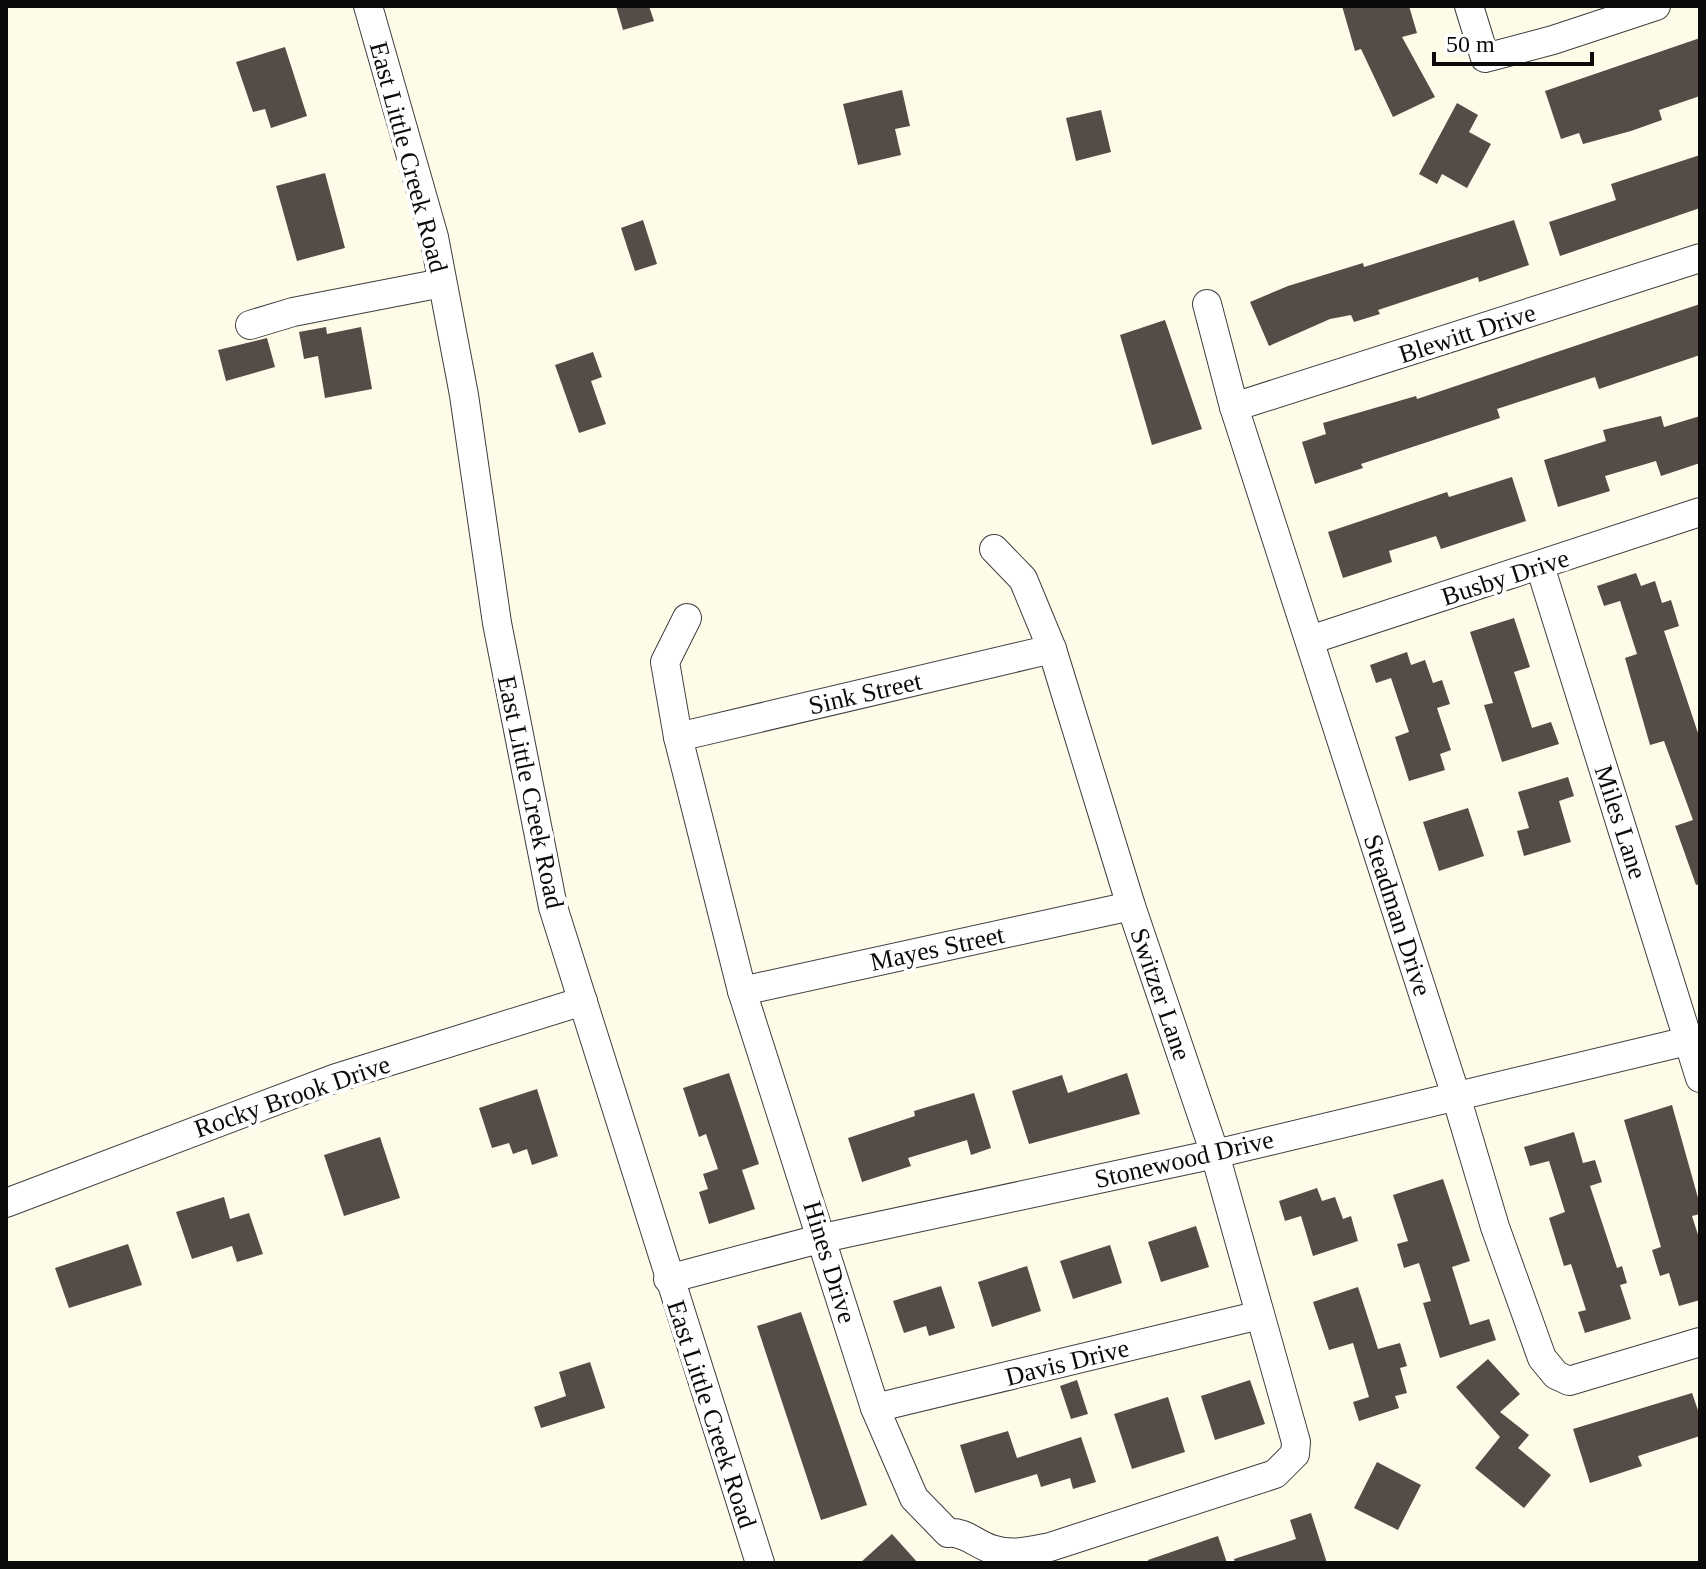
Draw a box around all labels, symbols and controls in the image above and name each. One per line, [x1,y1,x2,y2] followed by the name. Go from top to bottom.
[1434,16,1592,66] scale bar
[1446,31,1495,57] text: 50 m
[364,39,453,276] street label: East Little Creek Road
[1395,298,1539,369] street label: Blewitt Drive
[1438,543,1572,612] street label: Busby Drive
[806,666,925,721] street label: Sink Street
[492,673,569,911] street label: East Little Creek Road
[1589,762,1652,883] street label: Miles Lane
[1358,831,1437,1000] street label: Steadman Drive
[867,920,1008,977] street label: Mayes Street
[1124,924,1197,1064] street label: Switzer Lane
[190,1049,394,1144] street label: Rocky Brook Drive
[1092,1125,1276,1194] street label: Stonewood Drive
[797,1197,862,1327] street label: Hines Drive
[661,1297,762,1532] street label: East Little Creek Road
[1002,1333,1132,1392] street label: Davis Drive

